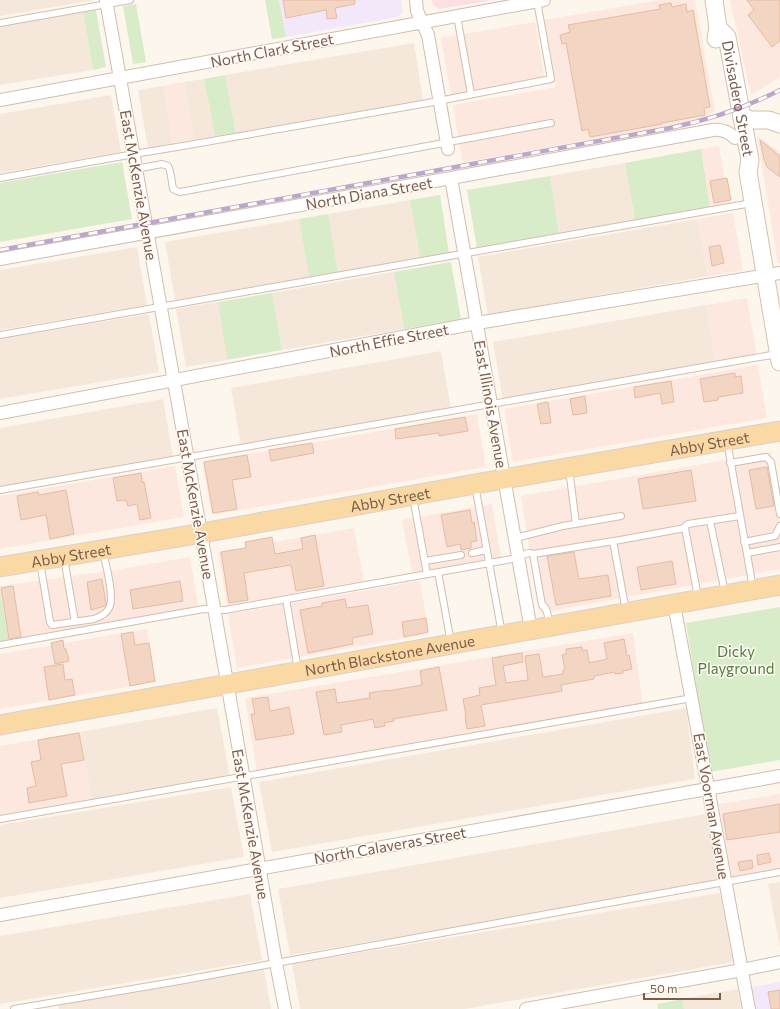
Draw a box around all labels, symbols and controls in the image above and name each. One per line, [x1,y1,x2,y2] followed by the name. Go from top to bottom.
[209,29,335,71] street label: North Clark Street
[719,39,758,158] street label: Divisadero Street
[117,108,161,262] street label: East McKenzie Avenue
[304,173,434,213] street label: North Diana Street
[328,320,450,360] street label: North Effie Street
[471,339,511,469] street label: East Illinois Avenue
[174,427,218,581] street label: East McKenzie Avenue
[668,427,751,459] street label: Abby Street
[349,483,432,515] street label: Abby Street
[30,540,112,571] street label: Abby Street
[303,631,476,679] street label: North Blackstone Avenue
[698,642,774,677] park label: Dicky Playground
[690,731,734,881] street label: East Voorman Avenue
[229,747,273,901] street label: East McKenzie Avenue
[312,823,468,867] street label: North Calaveras Street
[644,975,720,1001] scale bar
[650,981,678,995] text: 50 m

